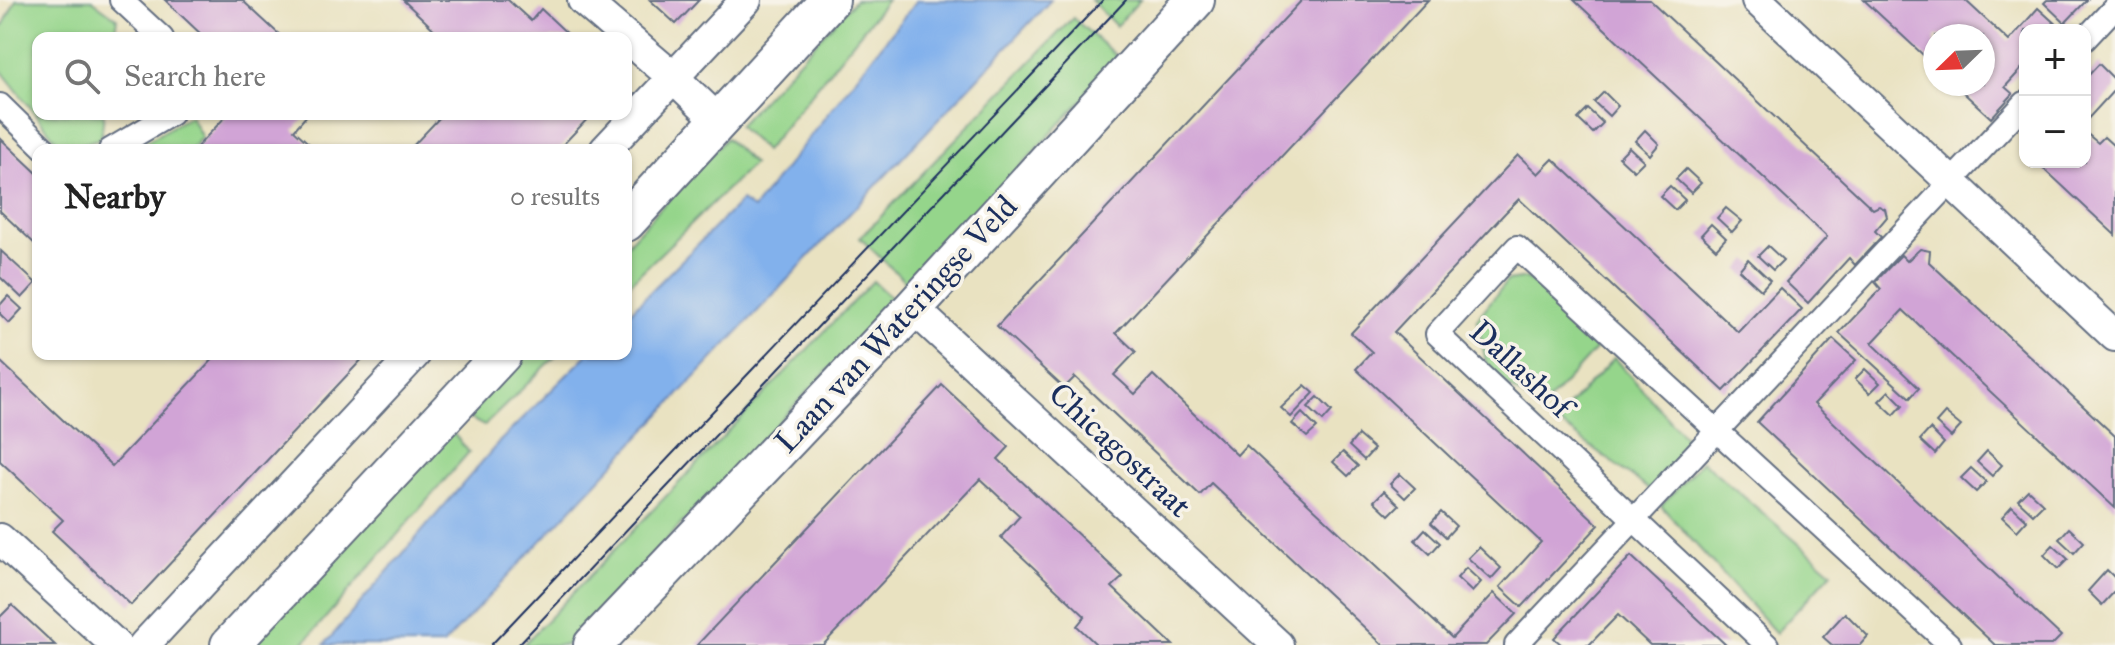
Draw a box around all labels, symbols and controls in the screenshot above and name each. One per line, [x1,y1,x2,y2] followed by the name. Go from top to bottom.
[1923,24,1995,96] north arrow
[2019,24,2091,168] map controls
[2019,24,2091,96] button: +
[32,32,632,120] search box
[60,54,104,98] icon: search
[124,58,266,94] text: Search here
[2019,96,2091,168] button: −
[64,176,166,217] text: Nearby
[510,180,600,212] text: 0 results
[767,187,1025,461] street label: Laan van Wateringse Veld
[1462,312,1584,430] street label: Dallashof
[1041,374,1199,526] street label: Chicagostraat

